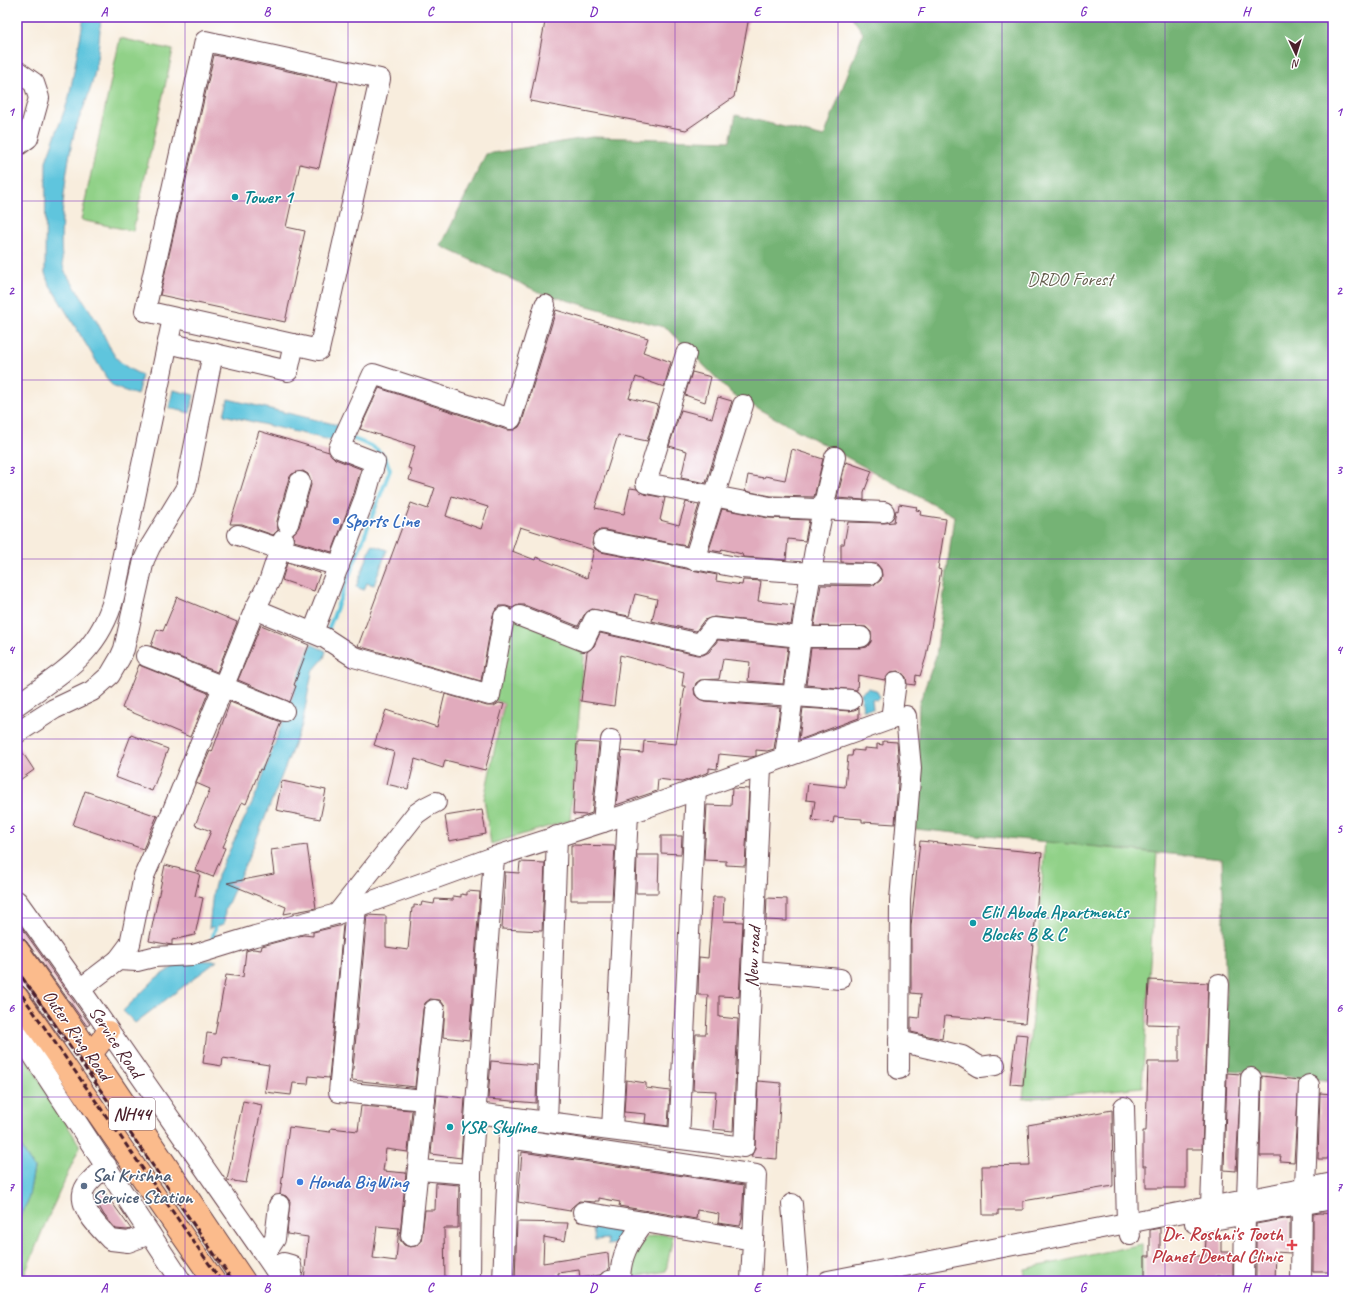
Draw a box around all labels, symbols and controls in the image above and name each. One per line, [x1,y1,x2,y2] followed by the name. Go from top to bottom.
[101,4,109,20] text: A
[264,4,272,20] text: B
[427,4,435,20] text: C
[589,4,598,20] text: D
[754,4,763,20] text: E
[917,4,926,20] text: F
[1080,4,1088,20] text: G
[1242,4,1252,20] text: H
[1276,34,1316,74] north arrow
[1291,57,1301,71] text: N
[8,104,16,120] text: 1
[1336,104,1344,120] text: 1
[243,185,295,209] place label: Tower 1
[230,192,240,202] marker: Tower 1
[1027,267,1116,291] park label: DRDO Forest
[8,283,15,299] text: 2
[1336,283,1343,299] text: 2
[8,462,15,478] text: 3
[1336,462,1343,478] text: 3
[344,509,420,533] place label: Sports Line
[331,516,341,526] marker: Sports Line
[8,642,16,658] text: 4
[1336,642,1344,658] text: 4
[8,821,15,837] text: 5
[1336,821,1343,837] text: 5
[981,900,1130,946] place label: Elil Abode Apartments Blocks B & C
[968,918,978,928] marker: Elil Abode Apartments Blocks B & C
[739,923,767,988] street label: New road
[37,985,119,1088] street label: Outer Ring Road
[8,1000,15,1016] text: 6
[1336,1000,1343,1016] text: 6
[83,1002,151,1085] street label: Service Road
[109,1098,155,1130] road number: NH44
[458,1115,538,1139] place label: YSR Skyline
[445,1122,455,1132] marker: YSR Skyline
[92,1163,194,1209] place label: Sai Krishna Service Station
[308,1170,410,1194] place label: Honda BigWing
[295,1177,305,1187] marker: Honda BigWing
[8,1179,15,1195] text: 7
[1336,1179,1343,1195] text: 7
[79,1181,89,1191] marker: Sai Krishna Service Station
[1151,1222,1284,1268] place label: Dr. Roshni's Tooth Planet Dental Clinic
[1286,1239,1298,1251] marker: Dr. Roshni's Tooth Planet Dental Clinic
[101,1280,109,1296] text: A
[264,1280,272,1296] text: B
[427,1280,435,1296] text: C
[589,1280,598,1296] text: D
[754,1280,763,1296] text: E
[917,1280,926,1296] text: F
[1080,1280,1088,1296] text: G
[1242,1280,1252,1296] text: H

